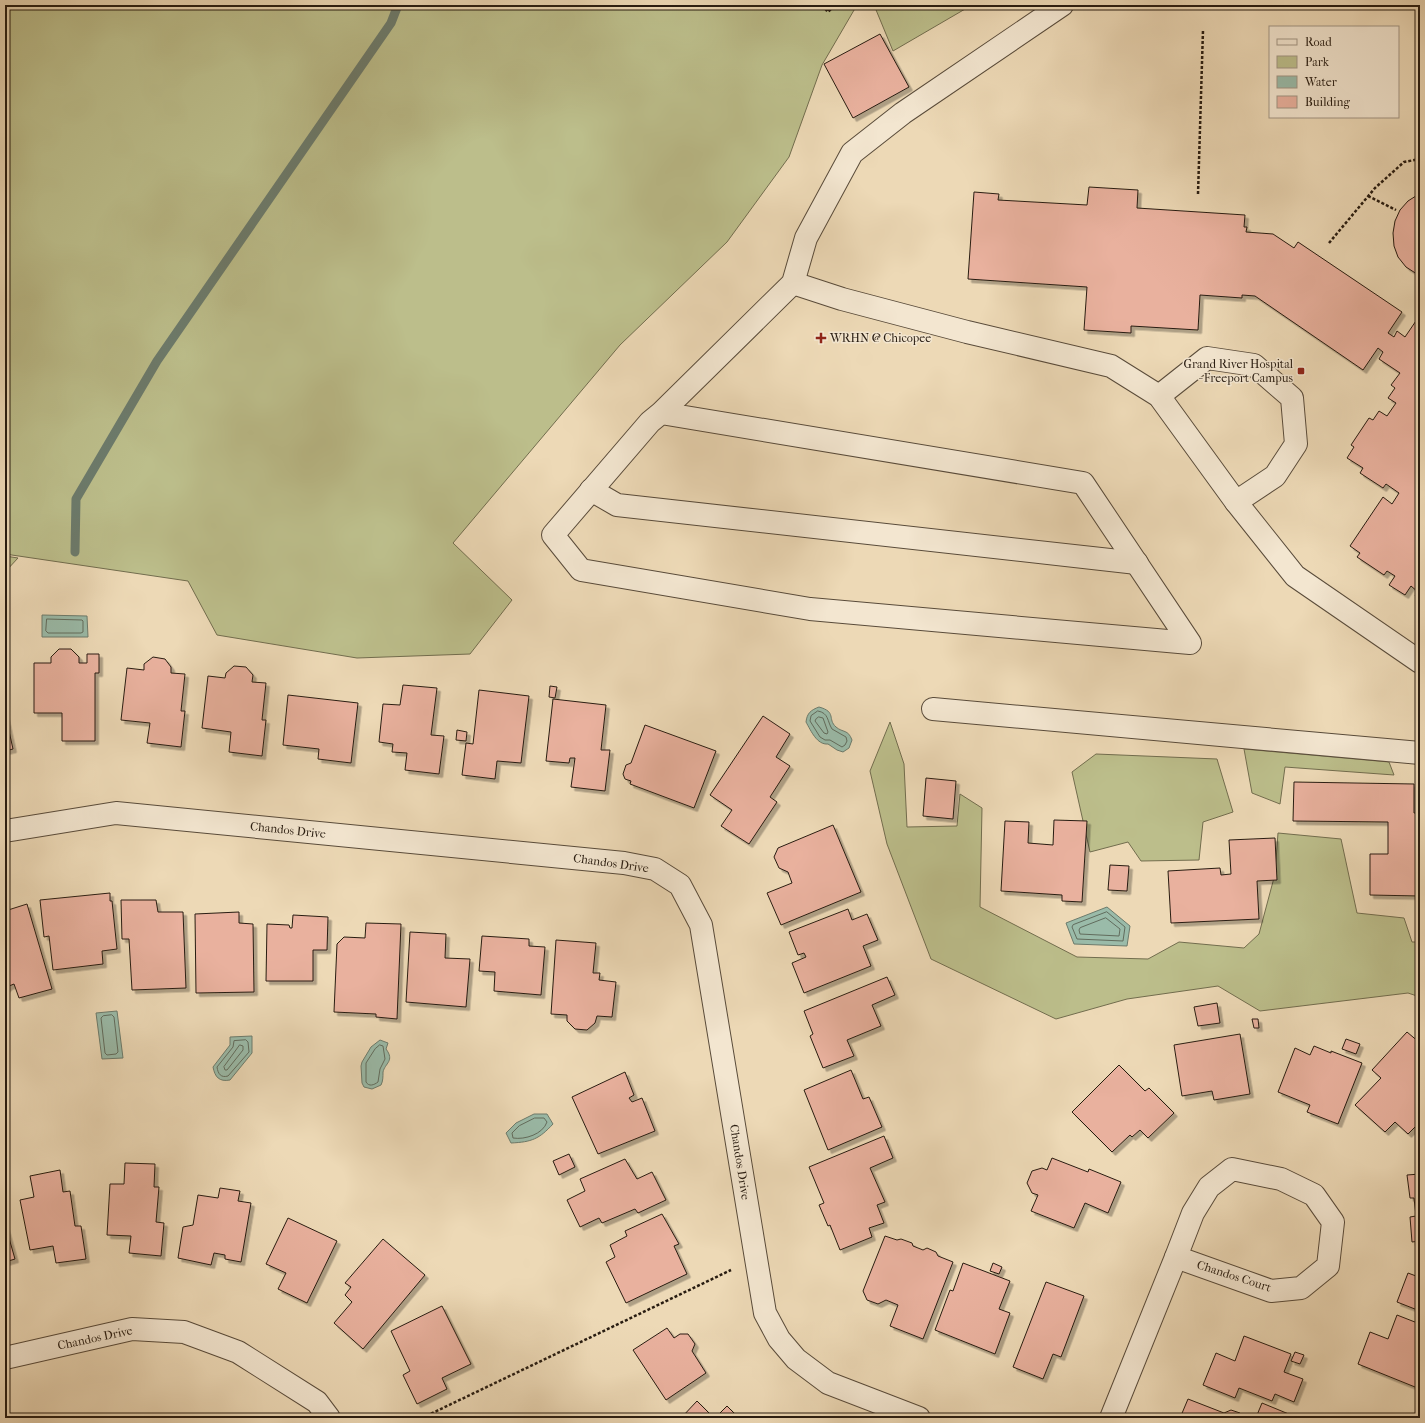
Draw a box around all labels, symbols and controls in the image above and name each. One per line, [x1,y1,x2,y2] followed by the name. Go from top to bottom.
[1269,26,1399,118] legend
[1305,35,1332,49] text: Road
[1305,55,1330,69] text: Park
[1304,75,1338,89] text: Water
[1305,95,1350,109] text: Building
[829,331,931,345] place label: WRHN @ Chicopee
[815,332,827,344] marker: WRHN @ Chicopee
[1183,357,1294,385] place label: Grand River Hospital - Freeport Campus
[1296,366,1306,376] marker: Grand River Hospital - Freeport Campus
[249,819,327,841] street label: Chandos Drive
[572,851,650,875] street label: Chandos Drive
[727,1123,753,1201] street label: Chandos Drive
[1195,1257,1274,1295] street label: Chandos Court
[56,1323,134,1353] street label: Chandos Drive

